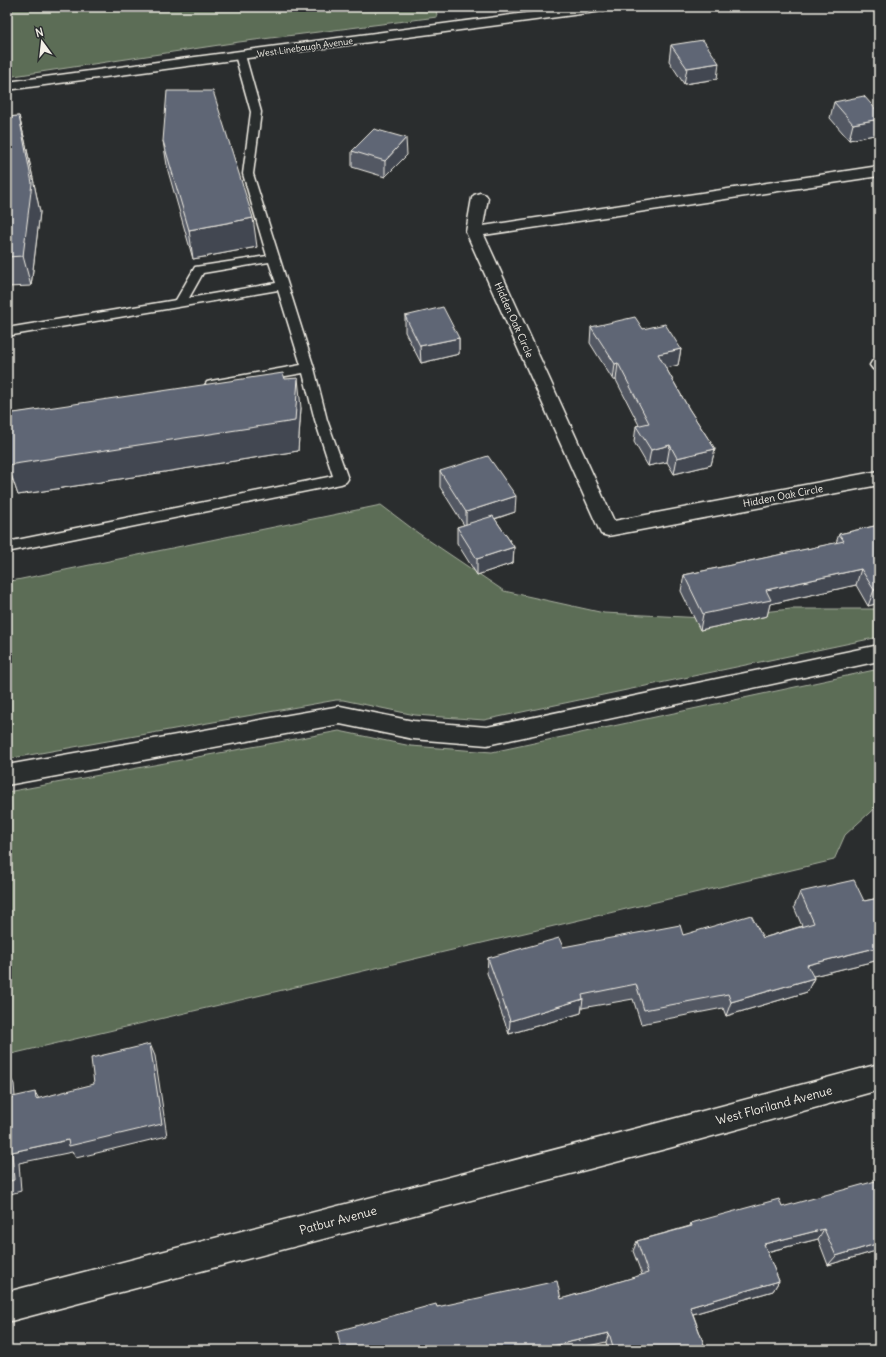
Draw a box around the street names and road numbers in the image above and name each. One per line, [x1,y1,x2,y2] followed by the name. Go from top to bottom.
[256,35,354,59] street label: West Linebaugh Avenue
[492,280,536,360] street label: Hidden Oak Circle
[742,482,824,510] street label: Hidden Oak Circle
[714,1082,834,1128] street label: West Floriland Avenue
[298,1202,378,1238] street label: Patbur Avenue

